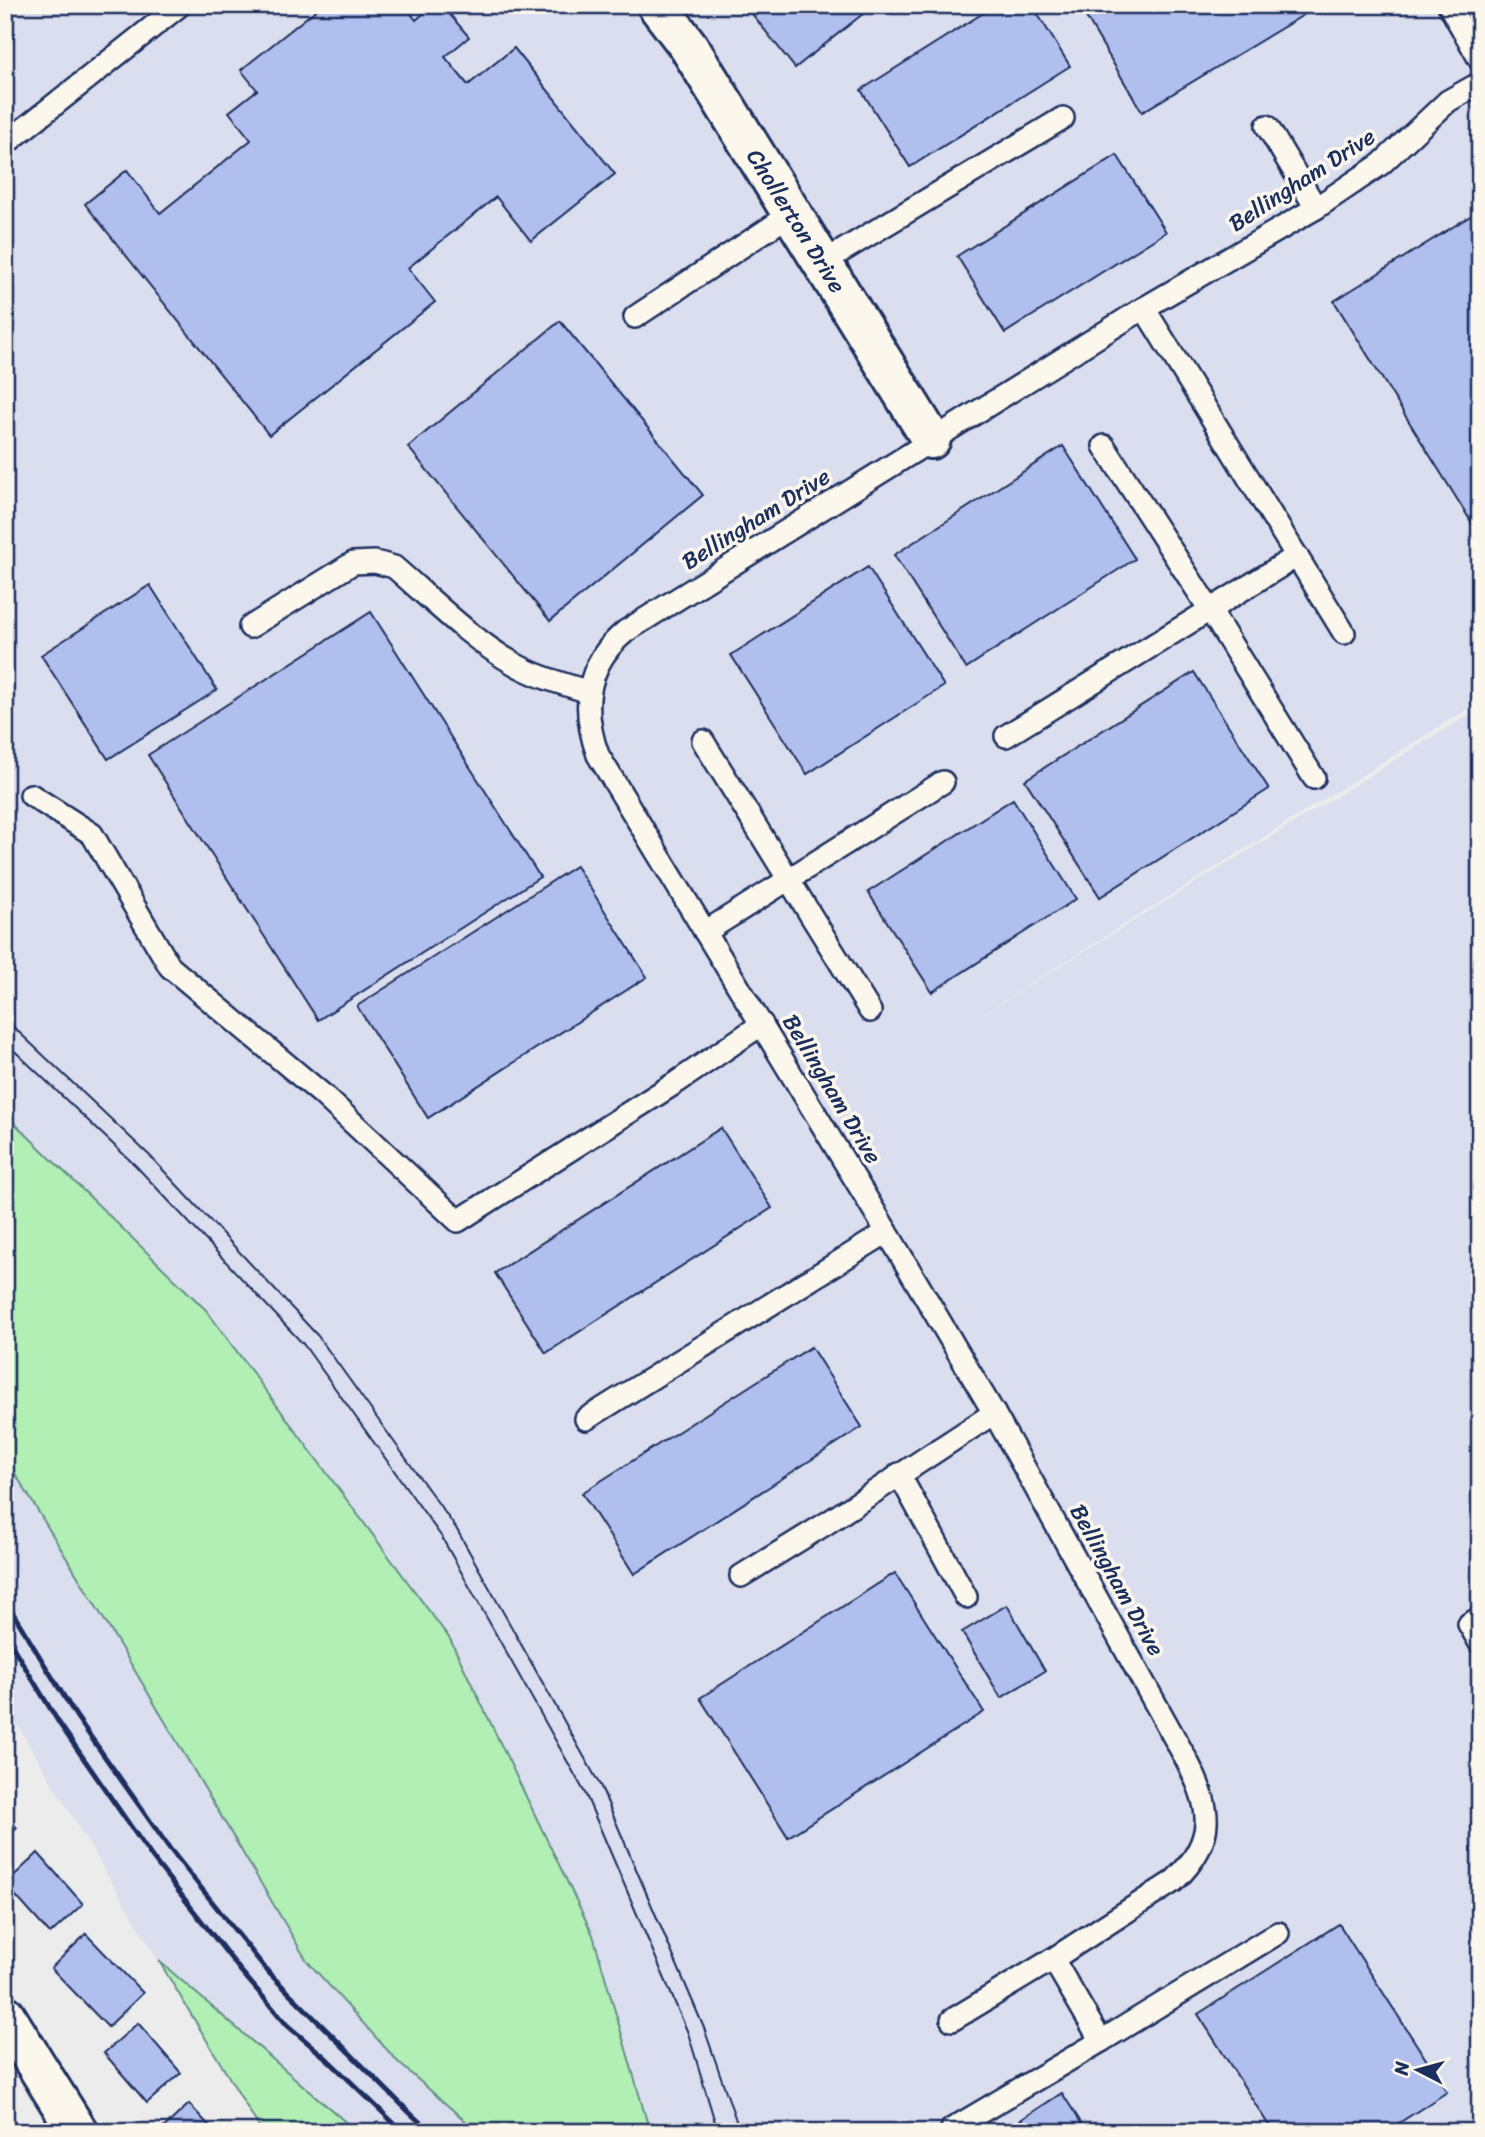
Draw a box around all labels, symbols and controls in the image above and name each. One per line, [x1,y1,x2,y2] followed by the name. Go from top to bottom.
[1220,117,1384,243] street label: Bellingham Drive
[735,140,857,302] street label: Chollerton Drive
[673,457,839,581] street label: Bellingham Drive
[771,1006,893,1172] street label: Bellingham Drive
[1058,1496,1176,1664] street label: Bellingham Drive
[1384,2036,1454,2106] north arrow
[1384,2059,1419,2078] text: N

